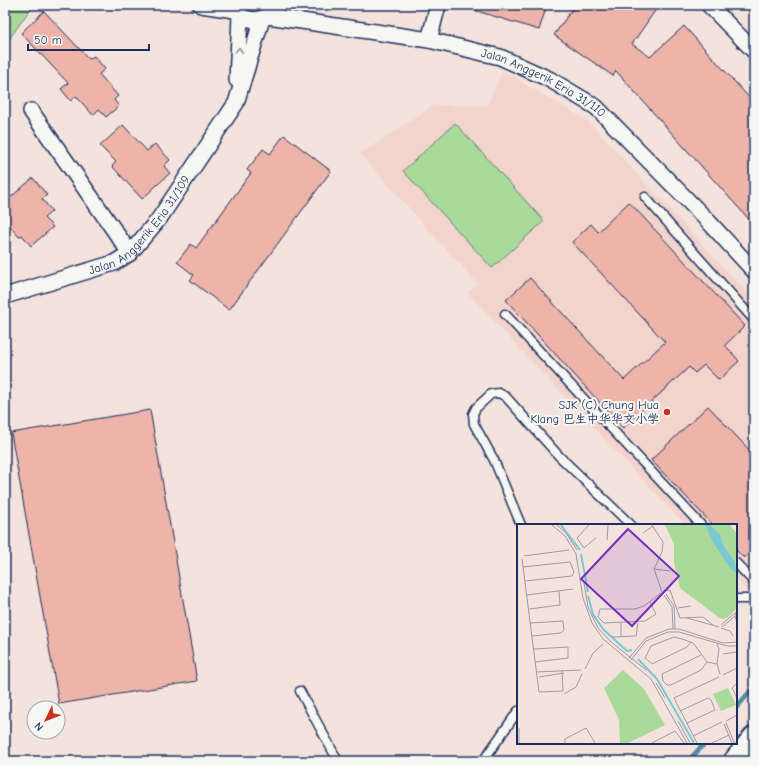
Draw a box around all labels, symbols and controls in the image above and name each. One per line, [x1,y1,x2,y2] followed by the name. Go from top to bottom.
[28,26,149,52] scale bar
[34,33,62,47] text: 50 m
[480,46,609,120] street label: Jalan Anggerik Eria 31/110
[234,47,243,53] one-way arrow
[87,173,193,277] street label: Jalan Anggerik Eria 31/109
[530,398,659,426] place label: SJK (C) Chung Hua Klang 巴生中华华文小学
[662,407,672,417] marker: SJK (C) Chung Hua Klang 巴生中华华文小学
[517,524,737,744] inset map
[26,700,66,740] north arrow
[32,719,46,734] text: N

